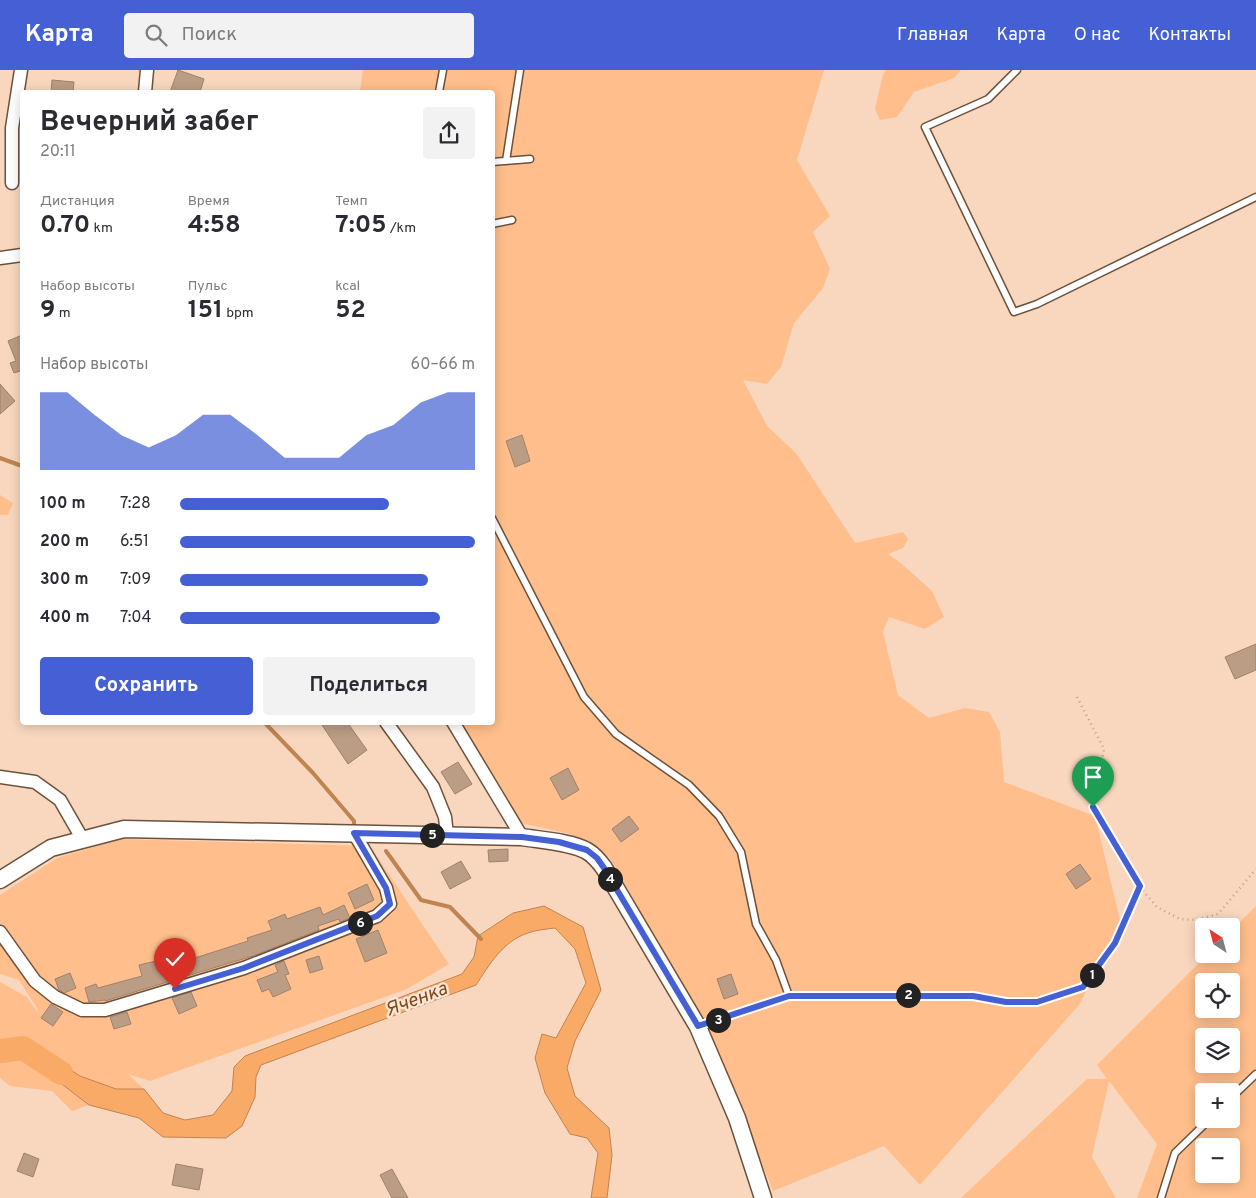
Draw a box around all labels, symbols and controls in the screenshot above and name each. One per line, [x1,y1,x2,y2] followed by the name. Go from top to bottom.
[124,13,474,58] search box
[25,20,94,50] text: Карта
[142,21,170,49] icon: search
[182,23,237,47] text: Поиск
[897,24,968,47] text: Главная
[996,24,1046,47] text: Карта
[1074,24,1120,47] text: О нас
[1148,24,1231,47] text: Контакты
[40,105,259,141] text: Вечерний забег
[423,107,475,159] button: share
[40,142,76,162] text: 20:11
[40,193,115,210] text: Дистанция
[188,193,230,210] text: Время
[335,193,368,210] text: Темп
[40,210,90,242] text: 0.70
[188,210,241,242] text: 4:58
[335,210,387,242] text: 7:05
[90,220,113,237] text: km
[387,220,416,237] text: /km
[40,278,135,295] text: Набор высоты
[188,278,228,295] text: Пульс
[335,278,360,295] text: kcal
[40,295,55,327] text: 9
[188,295,223,327] text: 151
[335,295,366,327] text: 52
[55,305,71,322] text: m
[223,305,254,322] text: bpm
[40,355,148,375] text: Набор высоты
[411,355,475,375] text: 60–66 m
[40,494,86,514] text: 100 m
[120,494,151,514] text: 7:28
[40,532,89,552] text: 200 m
[120,532,149,552] text: 6:51
[40,570,88,590] text: 300 m
[120,570,151,590] text: 7:09
[40,608,89,628] text: 400 m
[120,608,152,628] text: 7:04
[40,657,253,715] button: Сохранить
[263,657,475,715] button: Поделиться
[1072,756,1114,807] pin
[1079,763,1107,791] icon: arrive
[420,822,444,848] pin: 5
[428,827,437,844] text: 5
[598,866,622,892] pin: 4
[606,871,615,888] text: 4
[348,910,372,936] pin: 6
[356,915,365,932] text: 6
[1195,918,1240,962] north arrow
[1195,918,1240,1183] map controls
[154,938,196,989] pin
[161,945,189,973] icon: check
[1080,962,1104,988] pin: 1
[1090,967,1095,984] text: 1
[1195,973,1240,1018] button: locate
[382,977,451,1023] water label: Яченка
[896,982,920,1008] pin: 2
[904,987,913,1004] text: 2
[706,1008,730,1032] pin: 3
[714,1012,723,1029] text: 3
[1195,1028,1240,1073] button: layers
[1195,1083,1240,1128] button: +
[1195,1138,1240,1183] button: −

